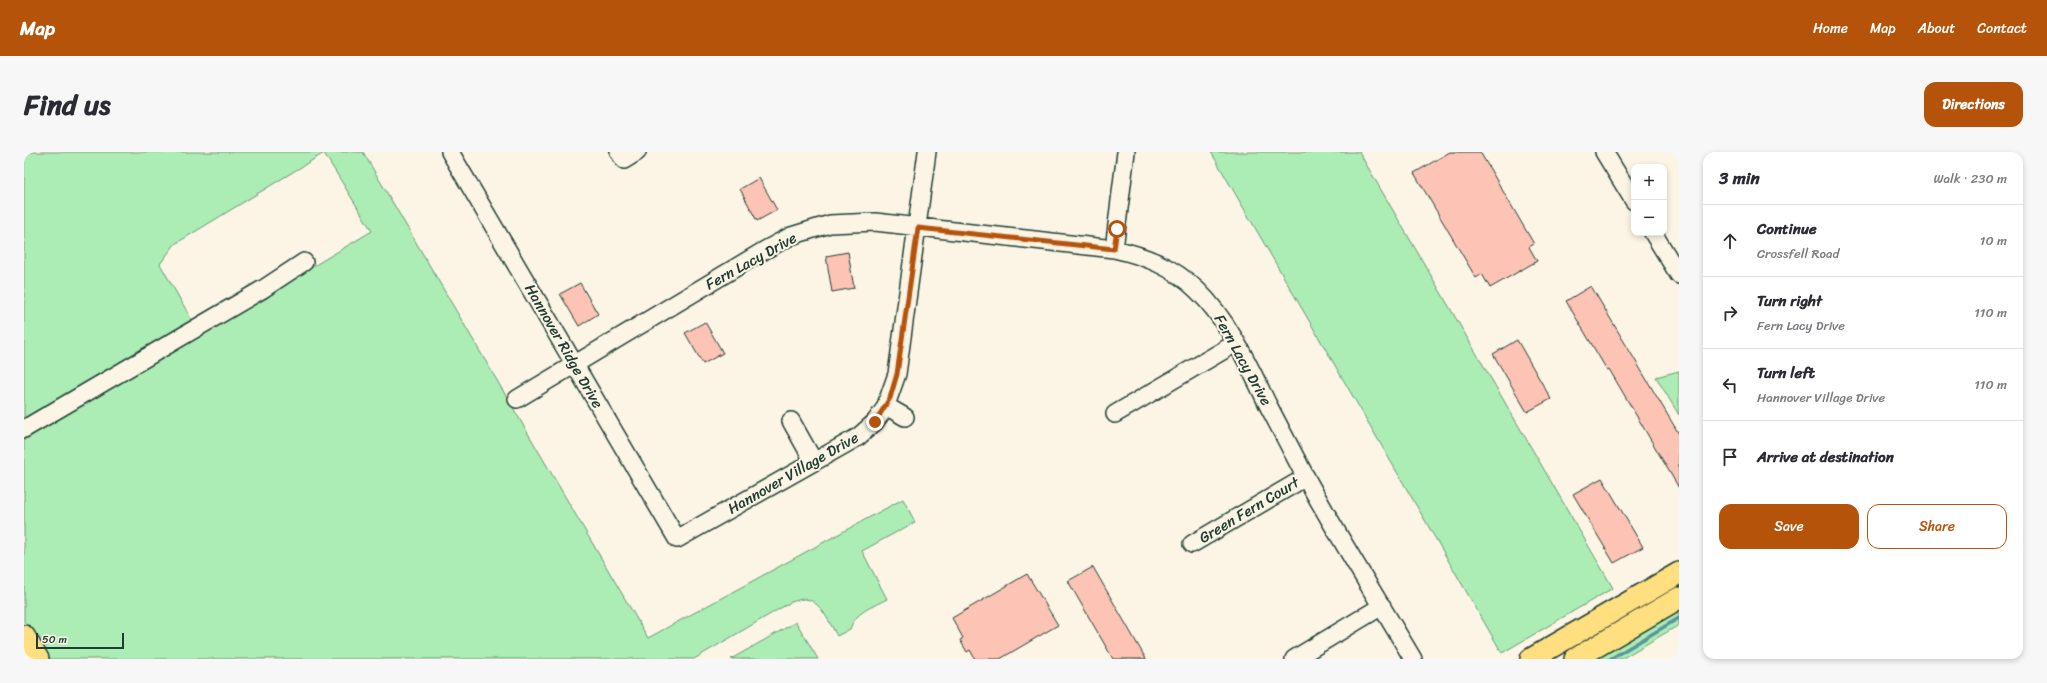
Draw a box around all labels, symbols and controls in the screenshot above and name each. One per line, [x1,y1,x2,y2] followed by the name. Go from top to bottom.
[20,12,55,45] text: Map
[1813,16,1848,41] text: Home
[1870,16,1896,41] text: Map
[1918,16,1955,41] text: About
[1977,16,2027,41] text: Contact
[24,80,111,129] text: Find us
[1924,82,2023,127] button: Directions
[1719,163,1760,193] text: 3 min
[1631,164,1667,236] map controls
[1631,164,1667,200] button: +
[1933,167,2007,190] text: Walk · 230 m
[1631,200,1667,236] button: −
[1757,216,1817,242] text: Continue
[1108,220,1126,238] route start
[700,225,802,297] street label: Fern Lacy Drive
[1980,229,2007,252] text: 10 m
[1719,230,1741,252] icon: ahead
[1757,242,1839,265] text: Crossfell Road
[518,279,611,414] street label: Hannover Ridge Drive
[1757,288,1822,314] text: Turn right
[1974,301,2007,324] text: 110 m
[1719,302,1741,324] icon: right
[1207,309,1279,411] street label: Fern Lacy Drive
[1757,314,1845,337] text: Fern Lacy Drive
[1757,360,1815,386] text: Turn left
[1974,373,2007,396] text: 110 m
[1719,374,1741,396] icon: left
[1757,386,1885,409] text: Hannover Village Drive
[866,413,884,431] route end
[722,425,864,521] street label: Hannover Village Drive
[1757,444,1894,470] text: Arrive at destination
[1719,446,1741,468] icon: arrive
[1194,469,1305,550] street label: Green Fern Court
[1719,504,1859,549] button: Save
[1867,504,2007,549] button: Share
[42,630,67,649] text: 50 m
[36,631,124,650] scale bar

